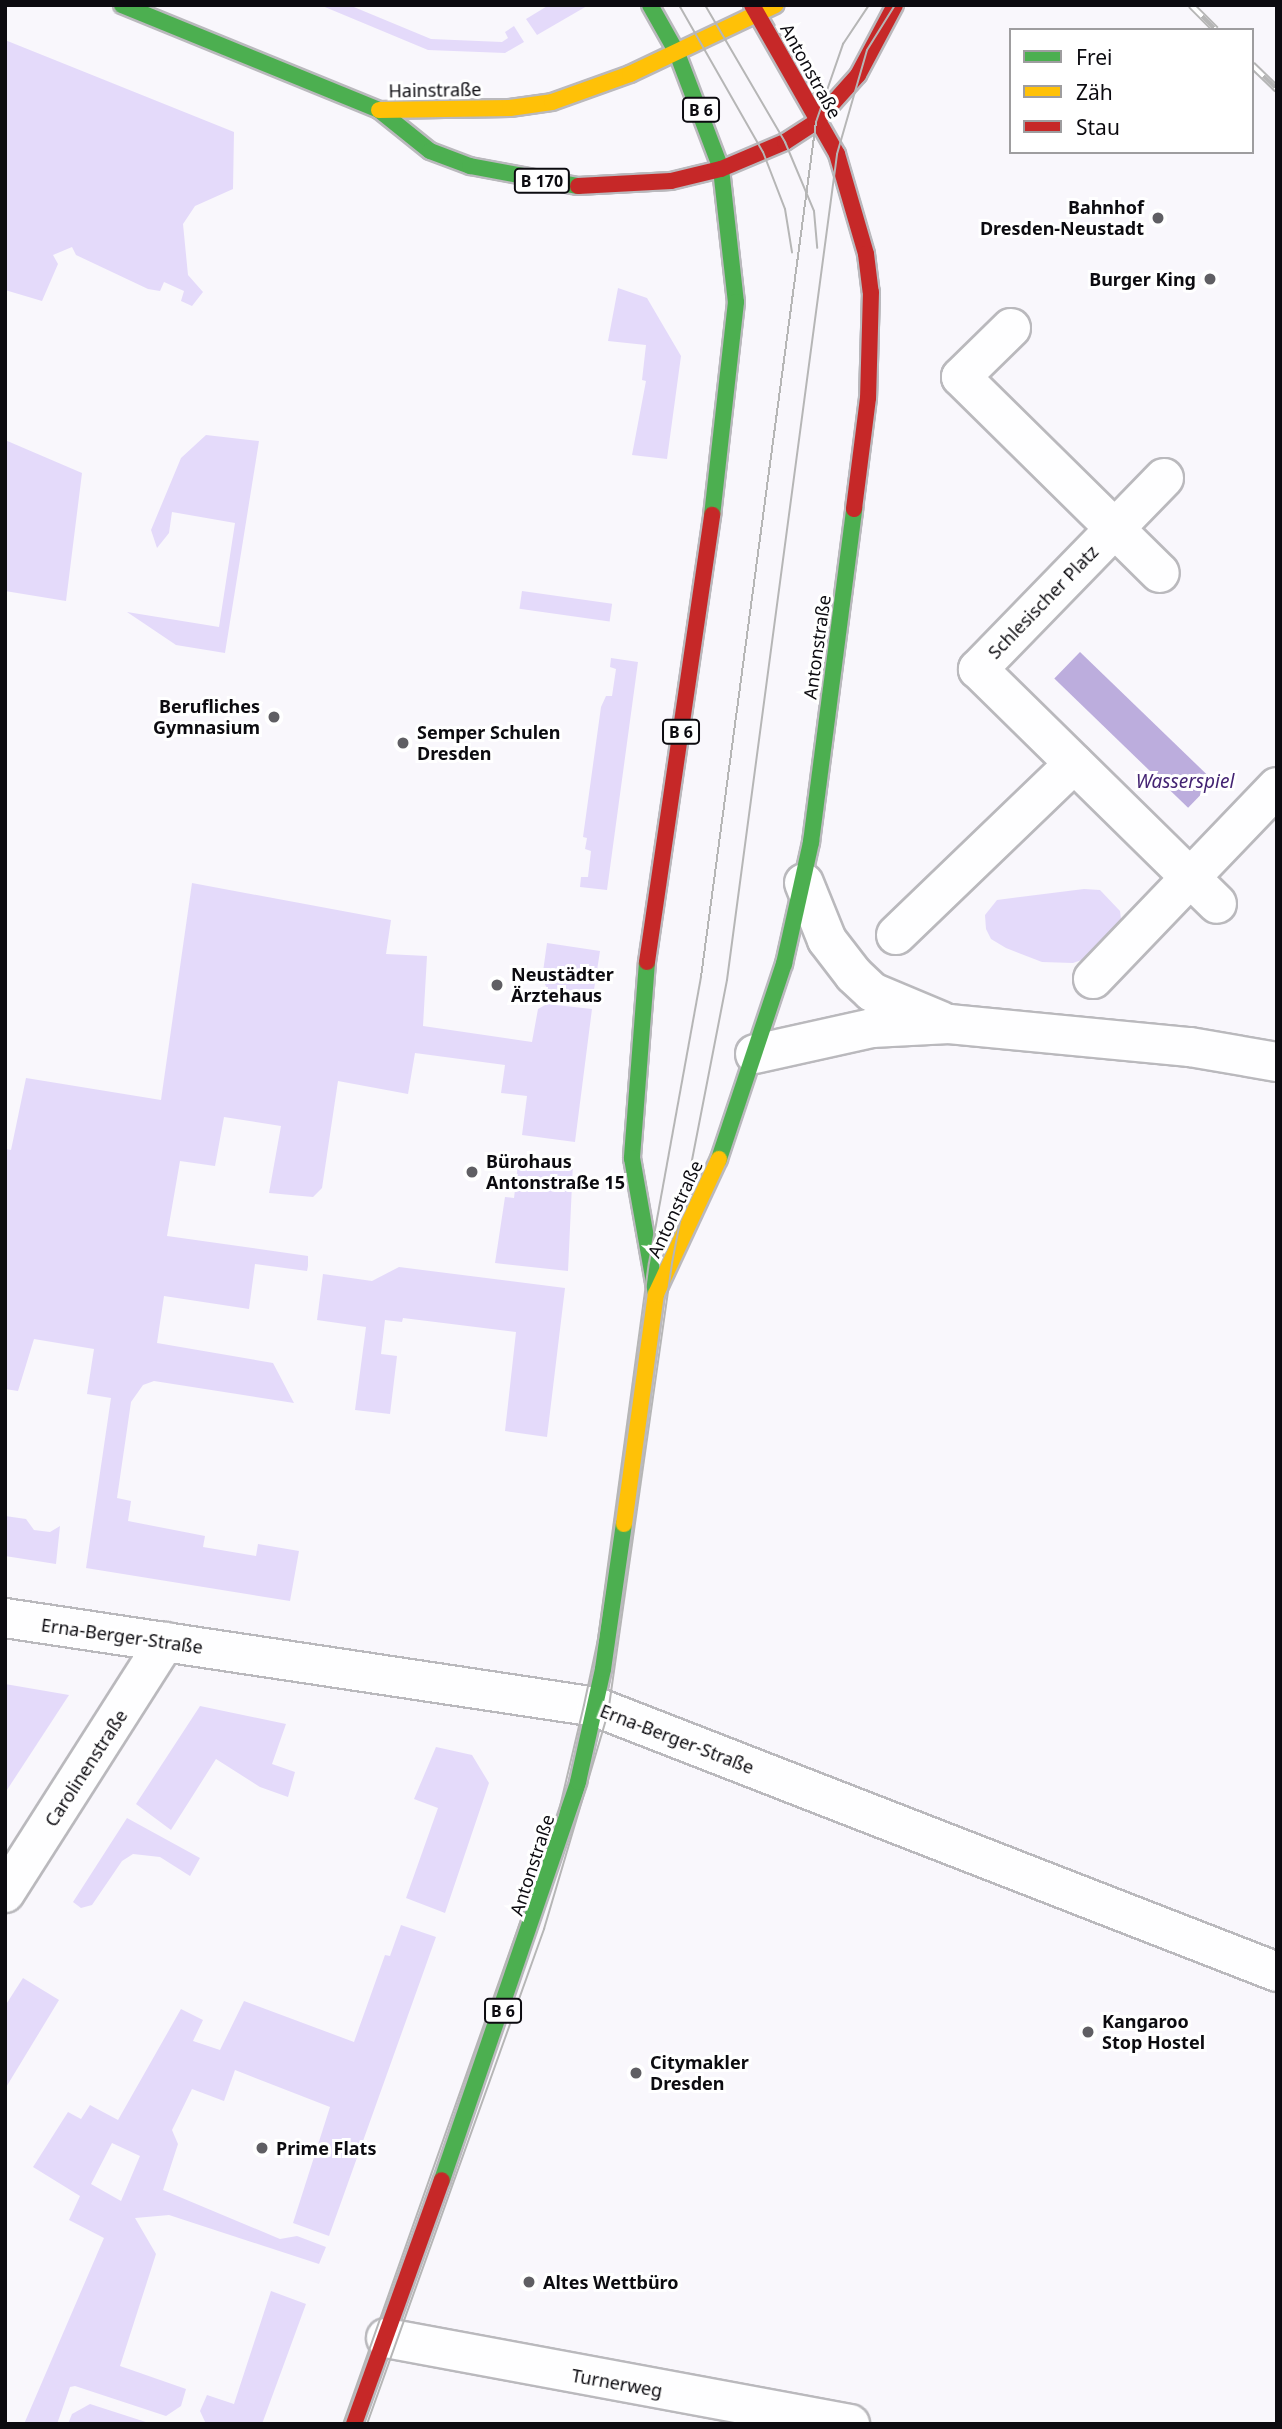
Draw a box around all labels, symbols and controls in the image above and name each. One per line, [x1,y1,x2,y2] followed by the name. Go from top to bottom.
[776,20,846,122] street label: Antonstraße
[1009,28,1254,154] legend
[1076,43,1112,71] text: Frei
[388,78,482,102] street label: Hainstraße
[1076,78,1113,106] text: Zäh
[682,97,720,122] road number: B 6
[1076,113,1120,141] text: Stau
[512,168,572,194] road number: B 170
[980,197,1144,240] place label: Bahnhof Dresden-Neustadt
[1150,210,1166,226] marker: Bahnhof Dresden-Neustadt
[1089,268,1196,290] place label: Burger King
[1202,271,1218,287] marker: Burger King
[983,541,1103,663] street label: Schlesischer Platz
[799,594,835,700] street label: Antonstraße
[153,696,260,738] place label: Berufliches Gymnasium
[266,709,282,725] marker: Berufliches Gymnasium
[662,720,700,744] road number: B 6
[417,722,560,764] place label: Semper Schulen Dresden
[395,735,411,751] marker: Semper Schulen Dresden
[1136,771,1234,793] water label: Wasserspiel
[511,964,614,1006] place label: Neustädter Ärztehaus
[489,977,505,993] marker: Neustädter Ärztehaus
[486,1151,625,1194] place label: Bürohaus Antonstraße 15
[643,1157,707,1261] street label: Antonstraße
[464,1164,480,1180] marker: Bürohaus Antonstraße 15
[40,1614,204,1658] street label: Erna-Berger-Straße
[597,1700,757,1778] street label: Erna-Berger-Straße
[40,1706,132,1830] street label: Carolinenstraße
[506,1812,558,1918] street label: Antonstraße
[484,1998,522,2024] road number: B 6
[1102,2011,1205,2054] place label: Kangaroo Stop Hostel
[1080,2024,1096,2040] marker: Kangaroo Stop Hostel
[650,2052,749,2094] place label: Citymakler Dresden
[628,2065,644,2081] marker: Citymakler Dresden
[276,2137,376,2159] place label: Prime Flats
[254,2140,270,2156] marker: Prime Flats
[543,2271,679,2293] place label: Altes Wettbüro
[521,2274,537,2290] marker: Altes Wettbüro
[570,2364,664,2402] street label: Turnerweg

